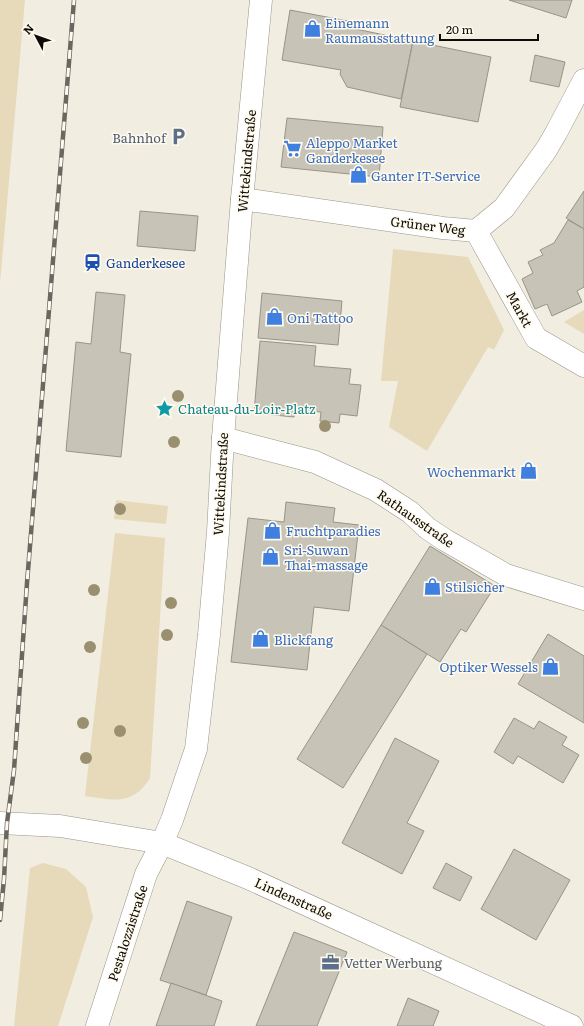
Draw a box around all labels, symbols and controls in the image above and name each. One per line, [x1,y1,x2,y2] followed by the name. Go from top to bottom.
[325,13,435,47] place label: Einemann Raumausstattung
[16,16,56,56] north arrow
[440,16,538,42] scale bar
[302,19,322,39] shop icon: Einemann Raumausstattung
[19,20,37,38] text: N
[446,20,473,38] text: 20 m
[232,109,260,213] street label: Wittekindstraße
[169,127,189,147] parking icon: Bahnhof
[112,128,167,147] place label: Bahnhof
[306,133,398,167] place label: Aleppo Market Ganderkesee
[283,139,303,159] supermarket icon: Aleppo Market Ganderkesee
[348,165,368,185] shop icon: Ganter IT-Service
[371,166,481,185] place label: Ganter IT-Service
[390,211,467,239] street label: Grüner Weg
[83,252,103,272] station icon: Ganderkesee
[106,253,185,272] place label: Ganderkesee
[502,287,538,331] street label: Markt
[264,307,284,327] shop icon: Oni Tattoo
[287,308,354,327] place label: Oni Tattoo
[155,398,175,418] place icon: Chateau-du-Loir-Platz
[178,399,316,418] place label: Chateau-du-Loir-Platz
[208,432,232,536] street label: Wittekindstraße
[519,461,539,481] shop icon: Wochenmarkt
[427,462,517,481] place label: Wochenmarkt
[374,484,458,552] street label: Rathausstraße
[263,520,283,540] shop icon: Fruchtparadies
[286,521,381,540] place label: Fruchtparadies
[284,540,368,574] place label: Sri-Suwan Thai-massage
[261,546,281,566] shop icon: Sri-Suwan Thai-massage
[422,576,442,596] shop icon: Stilsicher
[445,577,505,596] place label: Stilsicher
[251,629,271,649] shop icon: Blickfang
[274,630,334,649] place label: Blickfang
[541,656,561,676] shop icon: Optiker Wessels
[439,657,538,676] place label: Optiker Wessels
[252,872,336,924] street label: Lindenstraße
[102,882,152,984] street label: Pestalozzistraße
[321,952,341,972] office icon: Vetter Werbung
[344,953,443,972] place label: Vetter Werbung

